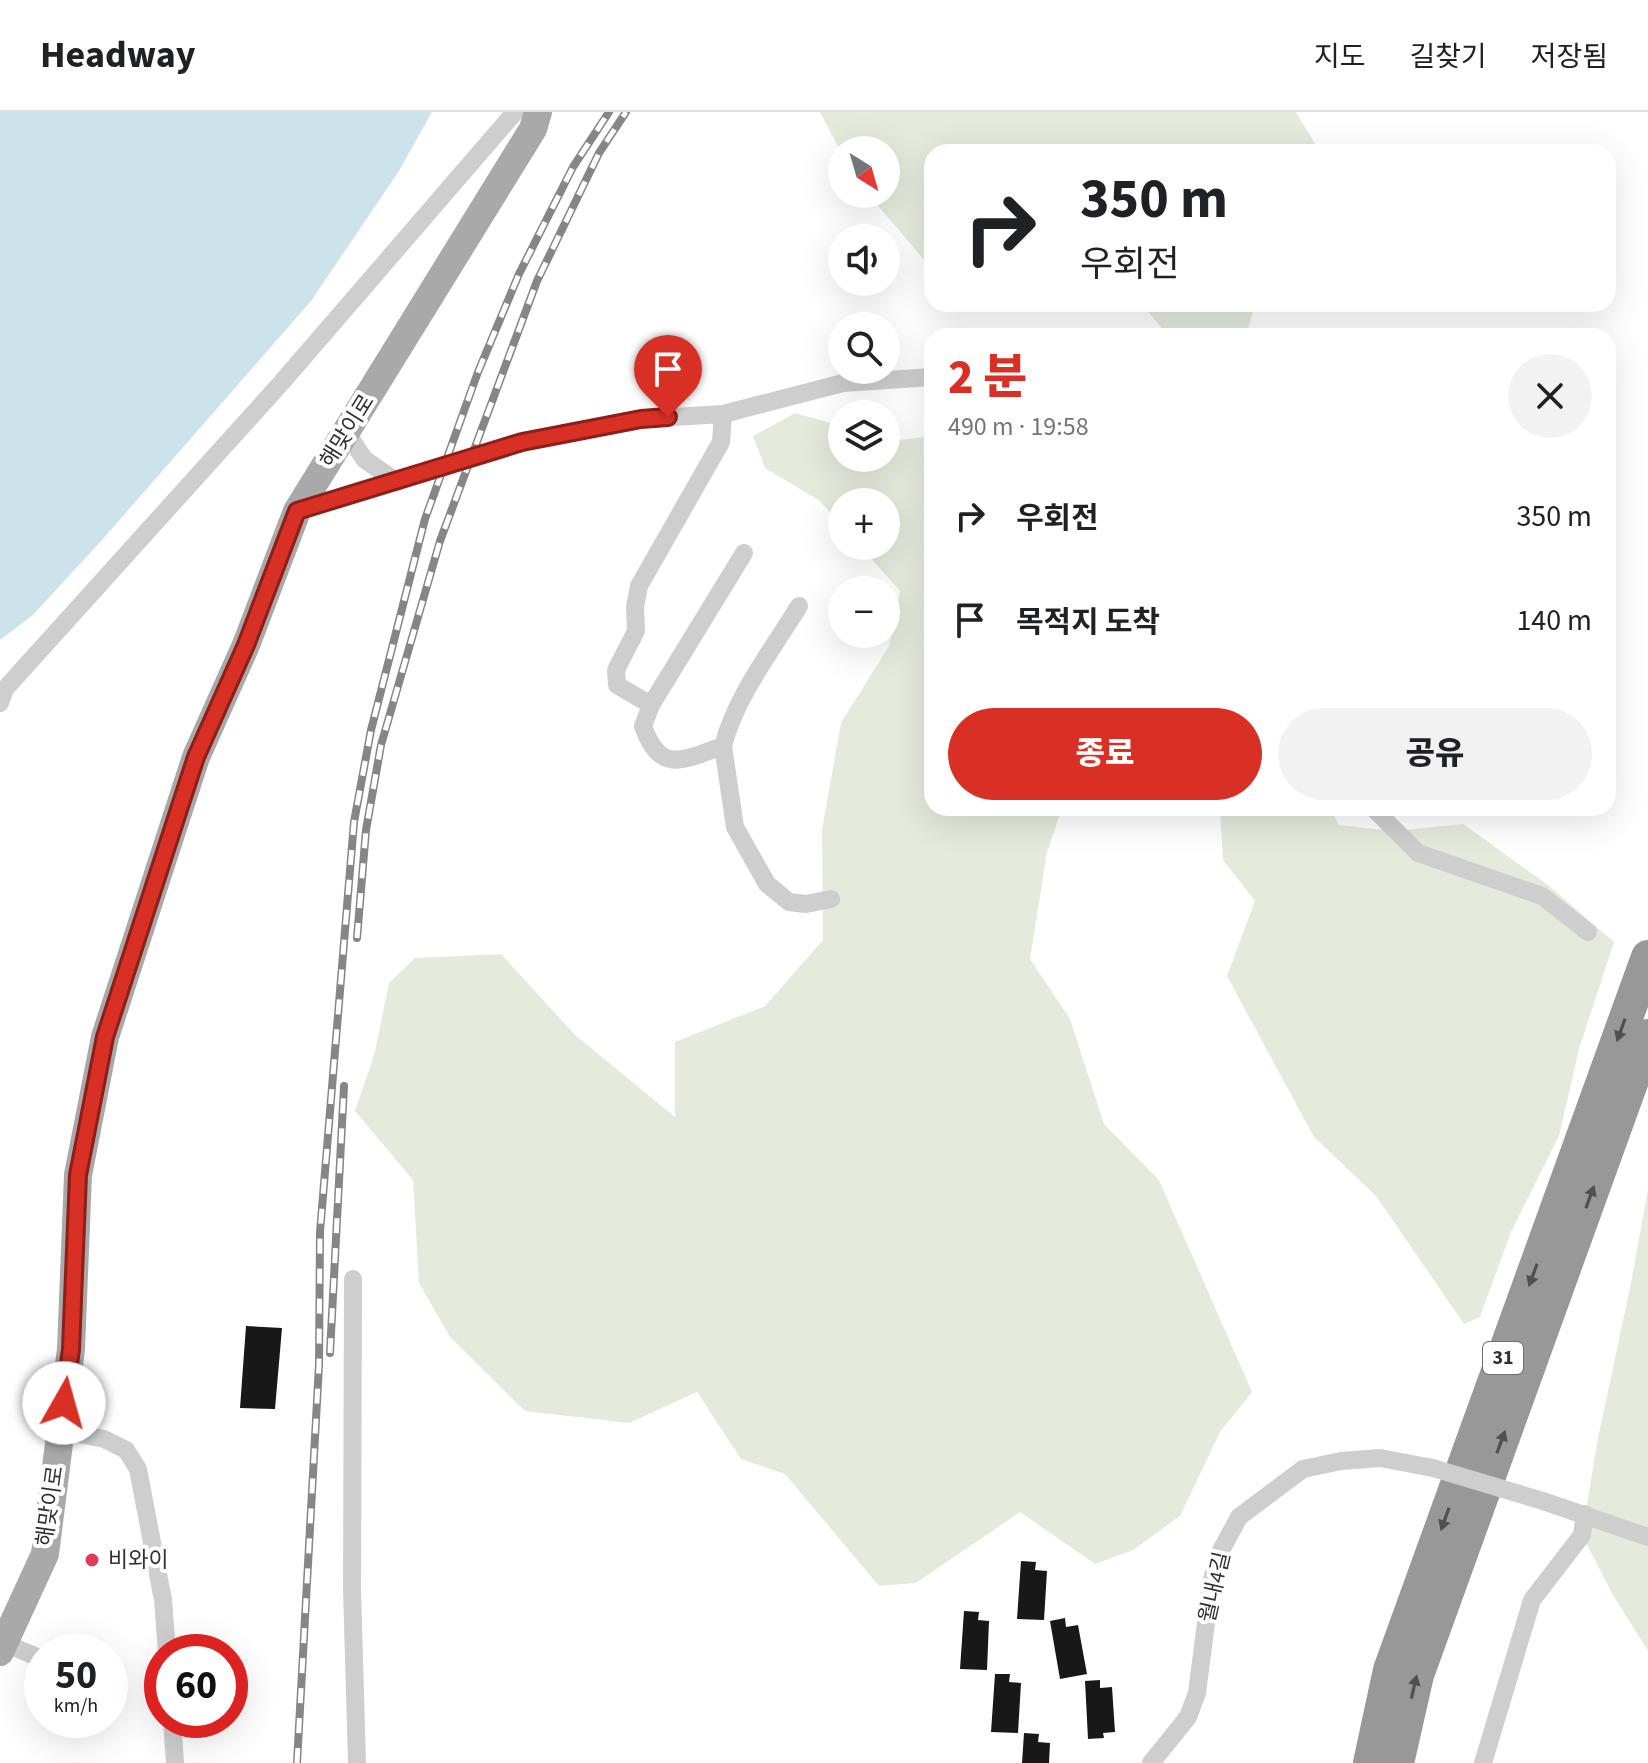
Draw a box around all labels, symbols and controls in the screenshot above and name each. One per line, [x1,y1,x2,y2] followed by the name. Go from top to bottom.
[40,28,196,82] text: Headway
[1314,37,1365,77] text: 지도
[1409,37,1487,77] text: 길찾기
[1531,37,1608,77] text: 저장됨
[828,136,900,208] north arrow
[828,136,900,648] map controls
[1080,160,1228,239] text: 350 m
[948,176,1052,280] icon: right
[828,224,900,296] button: sound
[1080,239,1179,290] text: 우회전
[828,312,900,384] button: search
[634,335,702,417] pin
[948,344,1027,412] text: 2 분
[646,347,690,391] icon: arrive
[1508,354,1592,438] button: close
[312,388,382,474] street label: 해맞이로
[828,400,900,472] button: layers
[948,408,1089,445] text: 490 m · 19:58
[828,488,900,560] button: +
[948,494,992,538] icon: right
[1516,495,1592,538] text: 350 m
[1016,497,1099,540] text: 우회전
[828,576,900,648] button: −
[948,598,992,642] icon: arrive
[1516,599,1592,642] text: 140 m
[1016,601,1160,644] text: 목적지 도착
[948,708,1262,800] button: 종료
[1278,708,1592,800] button: 공유
[1615,1018,1627,1042] one-way arrow
[1584,1185,1596,1209] one-way arrow
[1526,1263,1539,1287] one-way arrow
[1483,1342,1523,1374] road number: 31
[22,1361,106,1445] position arrow
[1495,1430,1508,1454] one-way arrow
[29,1464,71,1548] street label: 해맞이로
[1438,1507,1451,1531] one-way arrow
[108,1544,169,1576] place label: 비와이
[1191,1548,1239,1626] street label: 월내4길
[83,1551,101,1569] marker: 비와이
[144,1634,248,1738] speed limit sign: 60
[55,1647,97,1704] text: 50
[1409,1674,1421,1699] one-way arrow
[54,1692,98,1720] text: km/h

